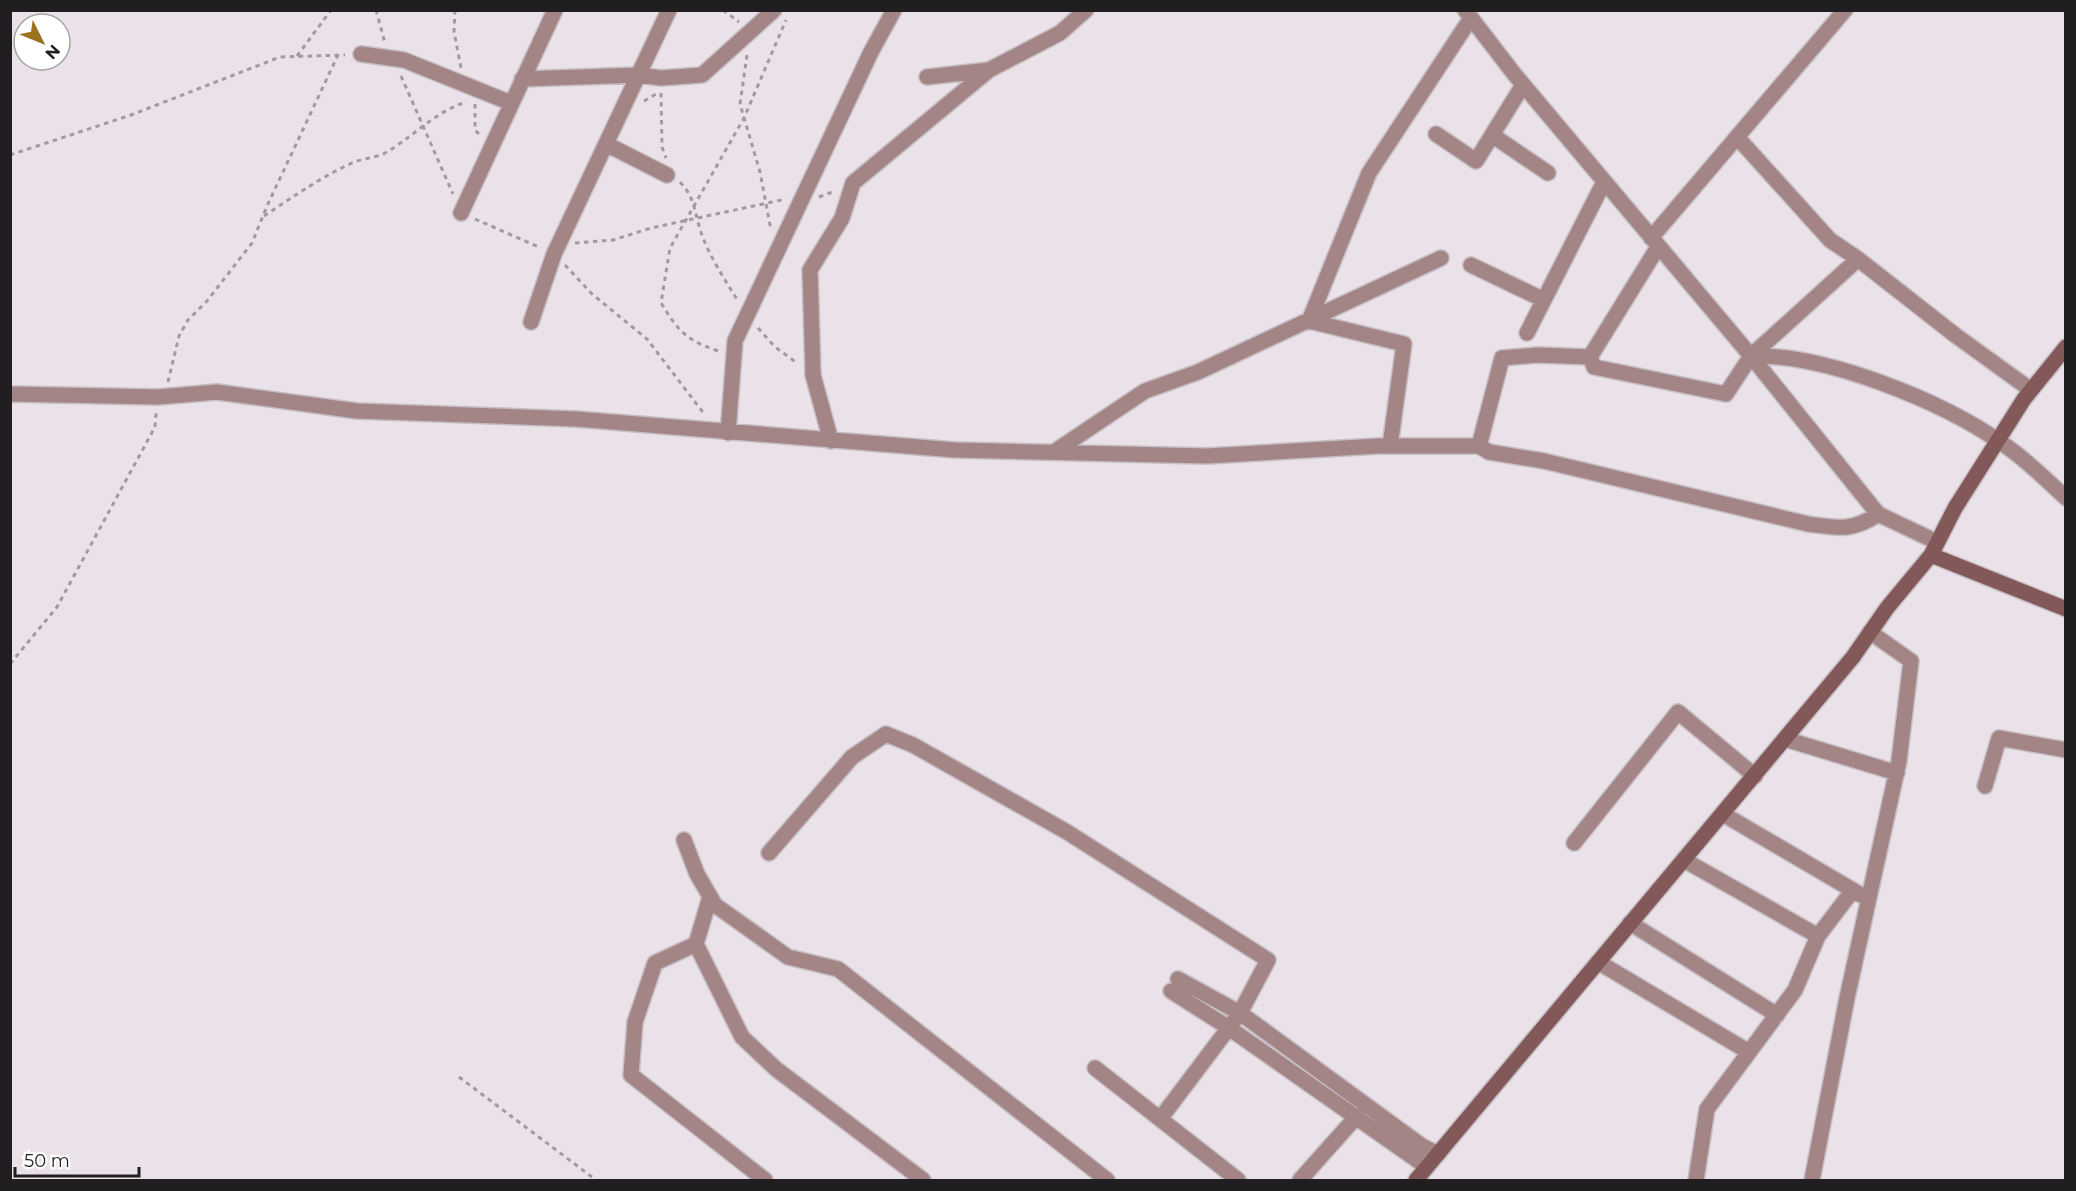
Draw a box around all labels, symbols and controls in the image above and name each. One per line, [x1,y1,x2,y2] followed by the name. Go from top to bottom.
[12,12,72,72] north arrow
[41,41,64,63] text: N
[15,1140,140,1178] scale bar
[24,1150,70,1172] text: 50 m

